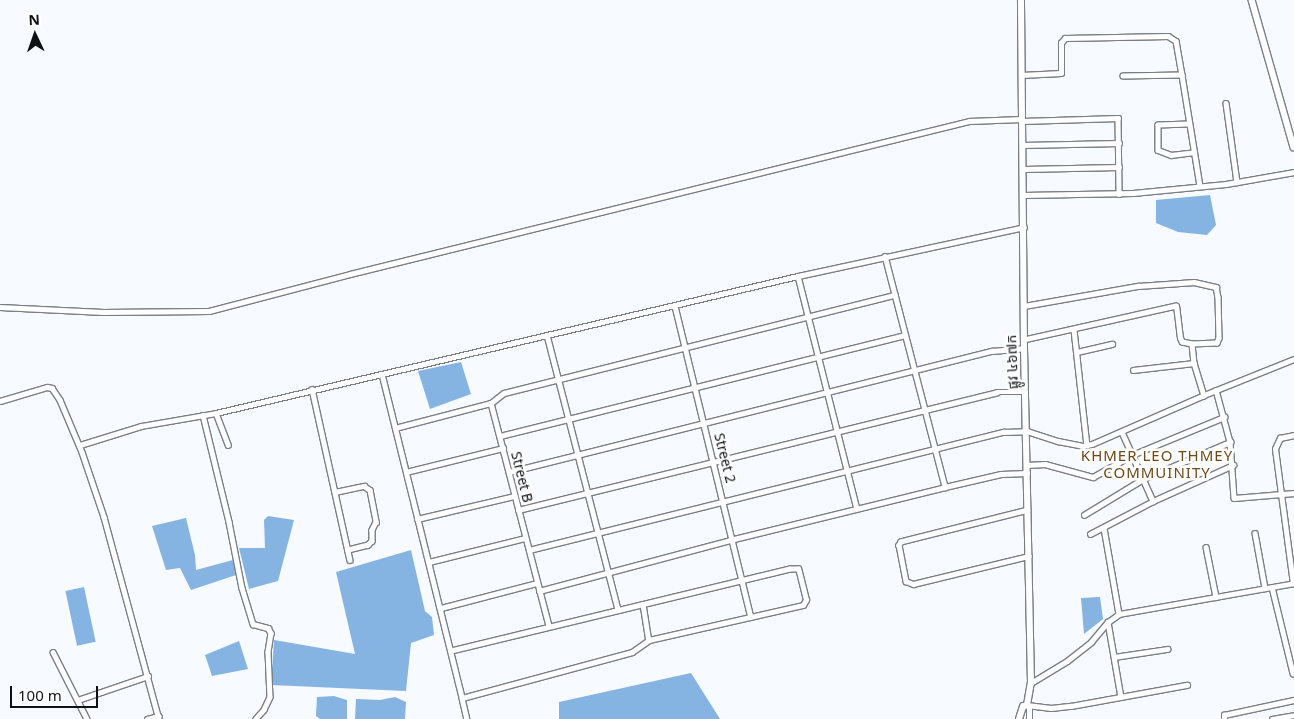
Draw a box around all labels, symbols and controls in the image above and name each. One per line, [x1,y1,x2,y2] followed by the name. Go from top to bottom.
[10,10,60,60] north arrow
[28,10,40,29] text: N
[1003,334,1021,390] street label: ផ្លូវ ៤៦៧ក
[711,431,739,485] street label: Street 2
[1079,446,1235,481] district label: KHMER LEO THMEY COMMUINITY
[508,450,536,504] street label: Street B
[12,676,100,708] scale bar
[18,685,62,705] text: 100 m

